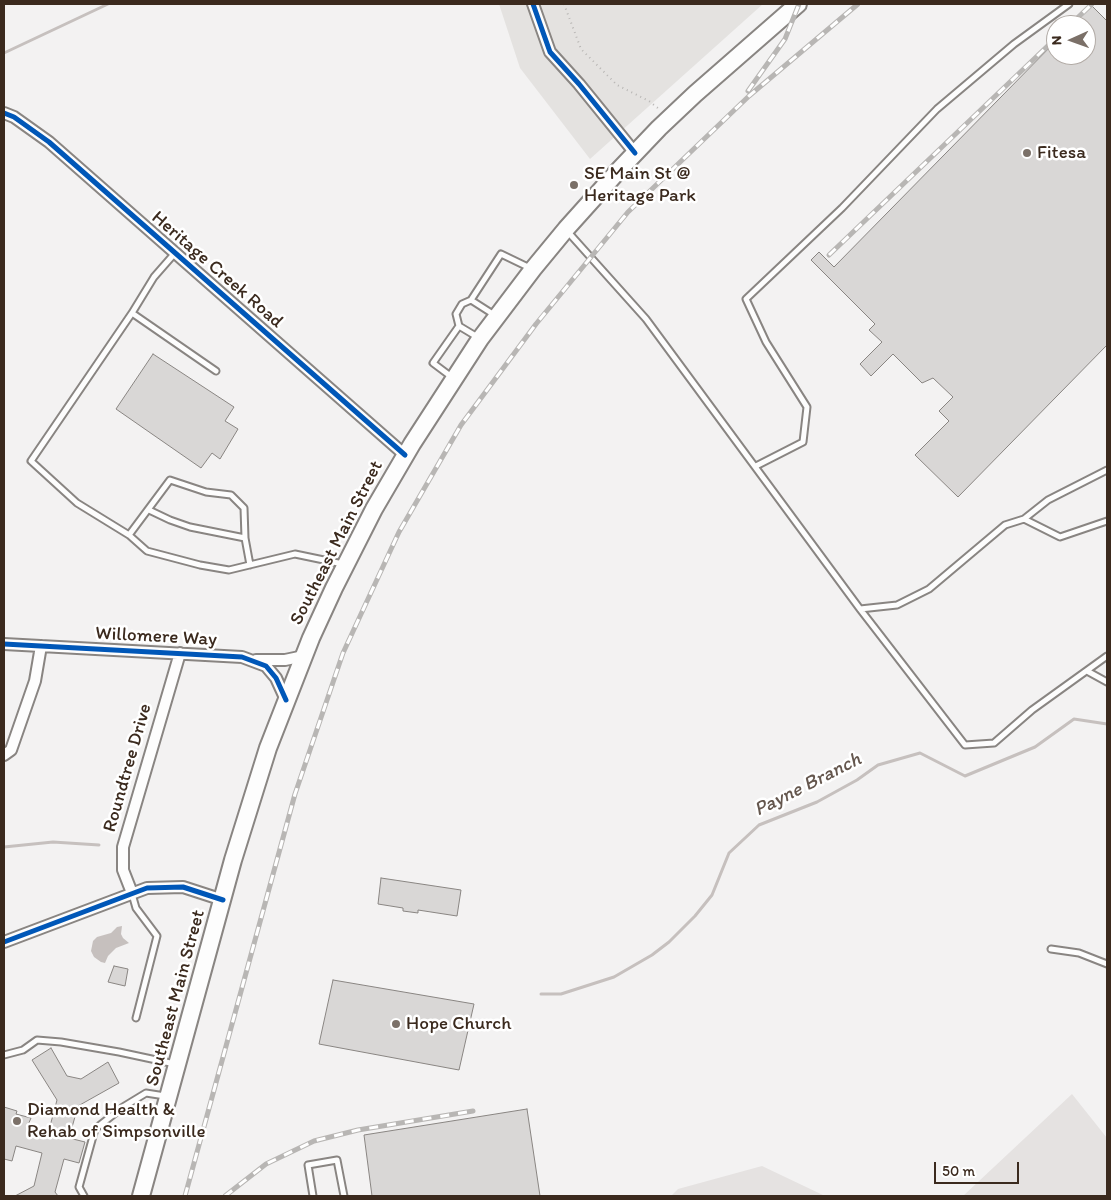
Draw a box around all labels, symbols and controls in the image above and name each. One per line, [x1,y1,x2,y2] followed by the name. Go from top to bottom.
[1046,15,1096,65] north arrow
[1048,35,1065,46] text: N
[1037,142,1086,164] place label: Fitesa
[1021,147,1033,159] marker: Fitesa
[584,163,696,207] place label: SE Main St @ Heritage Park
[568,179,580,191] marker: SE Main St @ Heritage Park
[146,207,288,333] street label: Heritage Creek Road
[286,457,388,629] street label: Southeast Main Street
[95,622,217,652] street label: Willomere Way
[99,701,157,835] street label: Roundtree Drive
[750,748,866,822] water label: Payne Branch
[141,907,211,1089] street label: Southeast Main Street
[406,1013,511,1035] place label: Hope Church
[390,1018,402,1030] marker: Hope Church
[27,1099,206,1143] place label: Diamond Health & Rehab of Simpsonville
[11,1115,23,1127] marker: Diamond Health & Rehab of Simpsonville
[936,1152,1021,1184] scale bar
[942,1162,975,1180] text: 50 m

